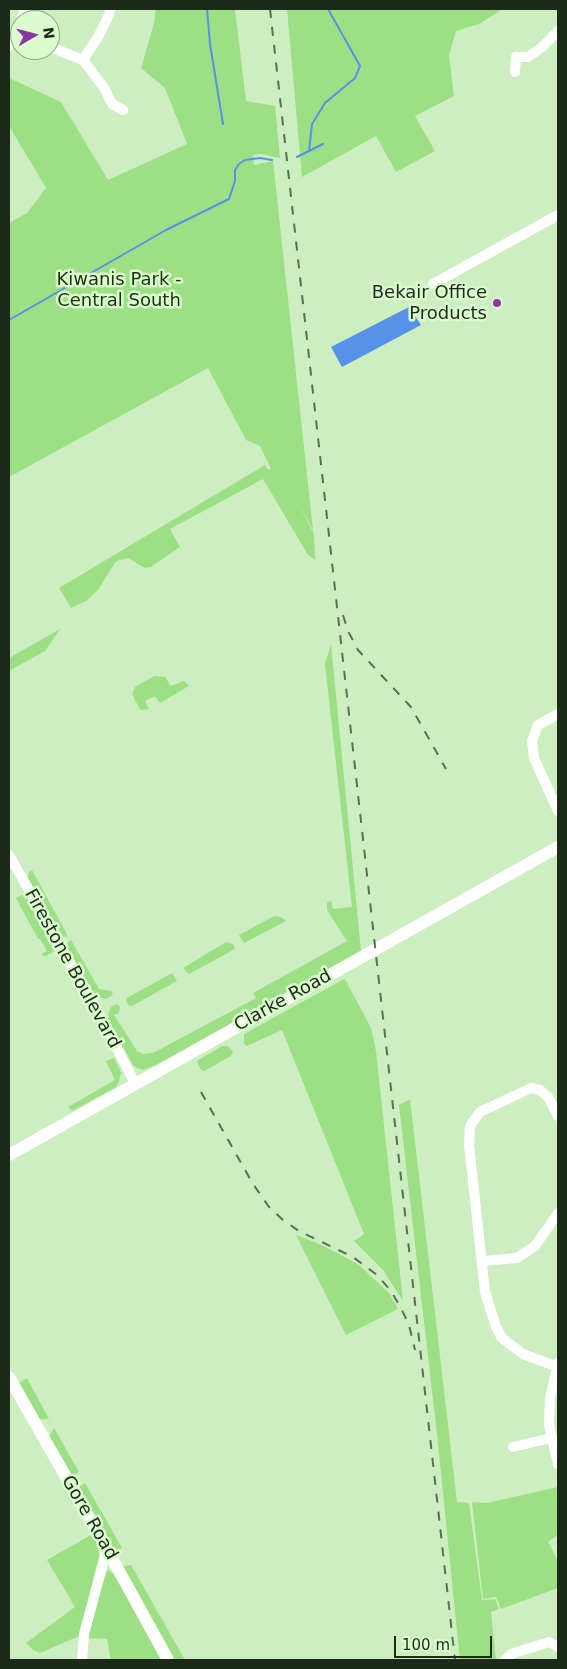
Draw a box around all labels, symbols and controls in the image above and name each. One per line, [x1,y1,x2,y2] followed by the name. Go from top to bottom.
[10,10,60,60] north arrow
[40,26,58,40] text: N
[56,269,182,312] park label: Kiwanis Park - Central South
[372,282,487,324] place label: Bekair Office Products
[491,297,503,309] marker: Bekair Office Products
[19,886,125,1052] street label: Firestone Boulevard
[231,965,335,1037] street label: Clarke Road
[56,1472,122,1564] street label: Gore Road
[397,1626,494,1658] scale bar
[402,1636,450,1654] text: 100 m

